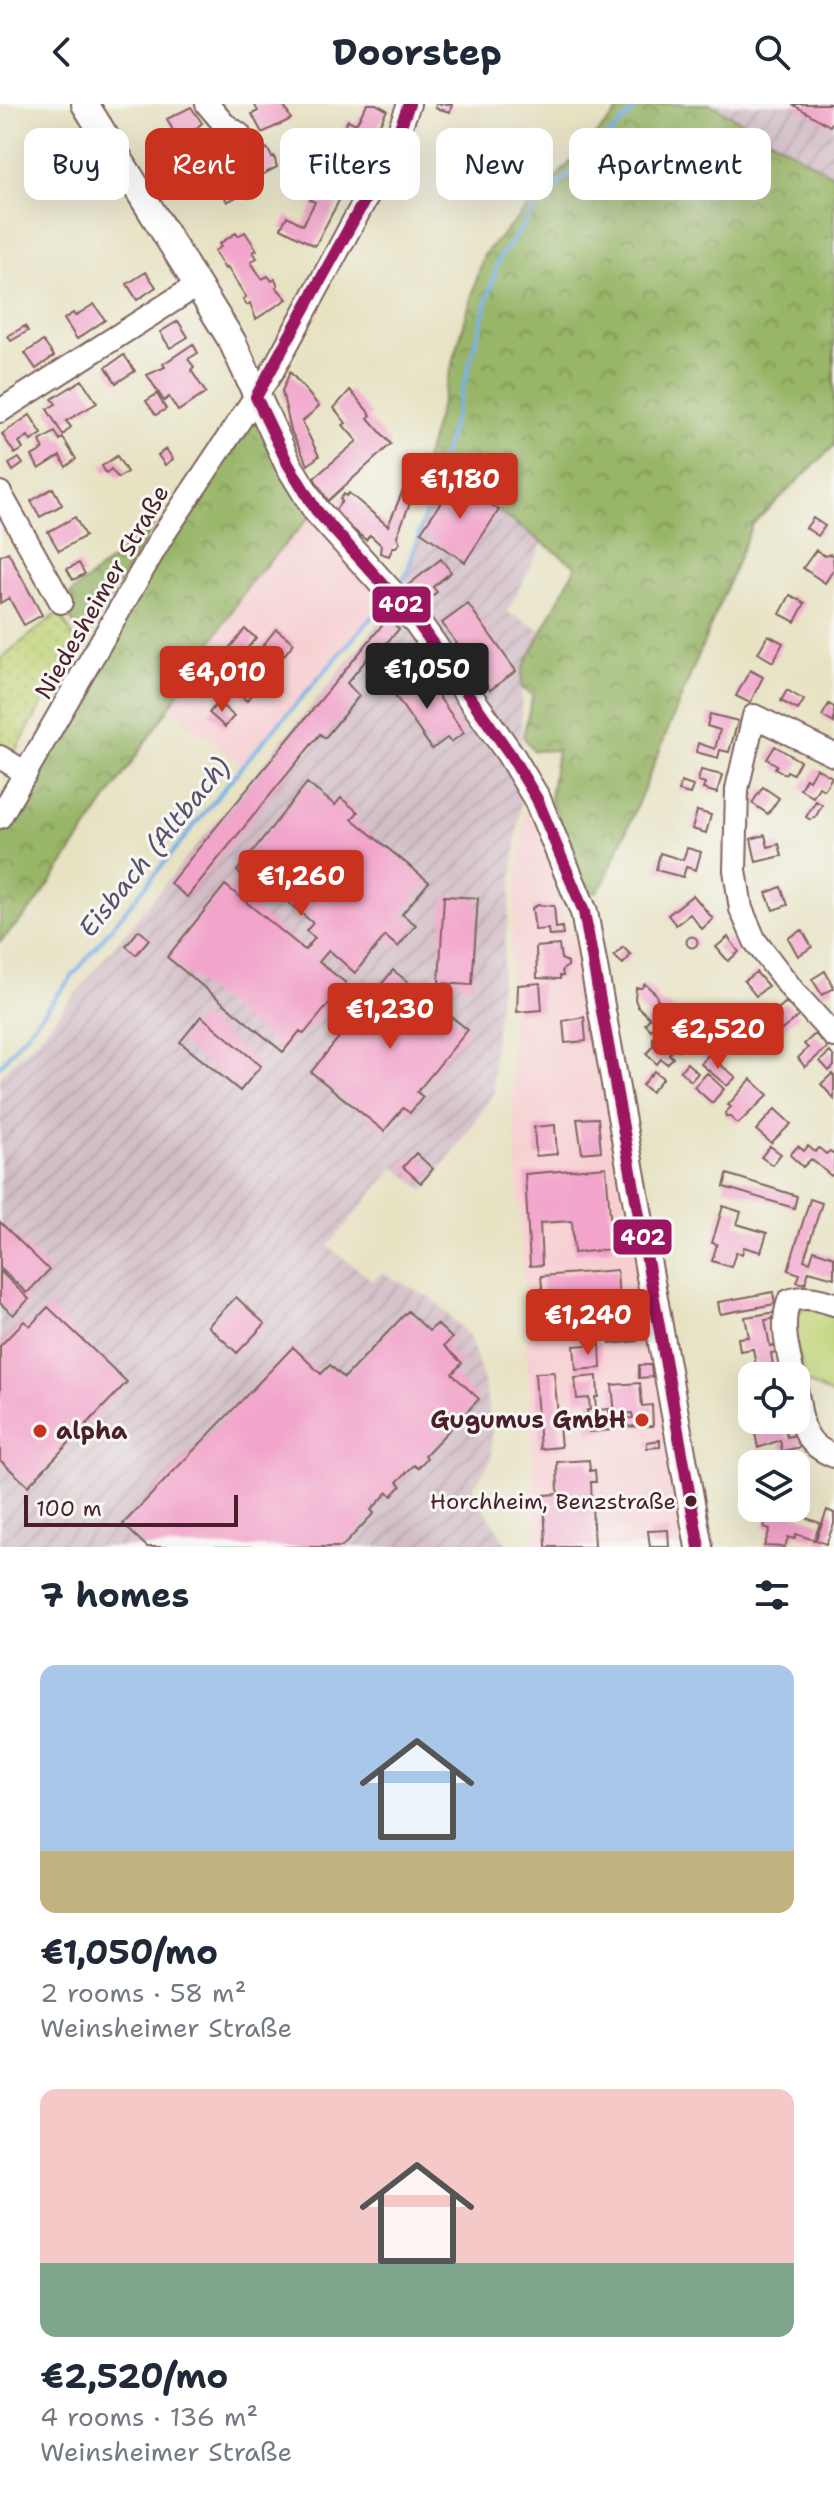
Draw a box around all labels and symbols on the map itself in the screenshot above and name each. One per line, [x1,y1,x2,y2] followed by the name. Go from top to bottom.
[395,453,525,521] pin: €1,180
[27,479,177,705] street label: Niedesheimer Straße
[371,585,432,624] line badge: 402
[378,590,424,619] text: 402
[362,643,492,711] pin: €1,050
[157,646,287,714] pin: €4,010
[70,749,237,944] water label: Eisbach (Altbach)
[236,850,366,918] pin: €1,260
[325,983,455,1051] pin: €1,230
[653,1003,783,1071] pin: €2,520
[612,1218,673,1256] line badge: 402
[620,1223,666,1252] text: 402
[523,1289,653,1357] pin: €1,240
[430,1404,626,1436] place label: Gugumus GmbH
[633,1411,651,1429] marker: Gugumus GmbH
[56,1415,128,1447] place label: alpha
[31,1422,49,1440] marker: alpha
[430,1487,676,1516] place label: Horchheim, Benzstraße
[24,1491,238,1527] scale bar
[683,1493,699,1509] marker: Horchheim, Benzstraße

